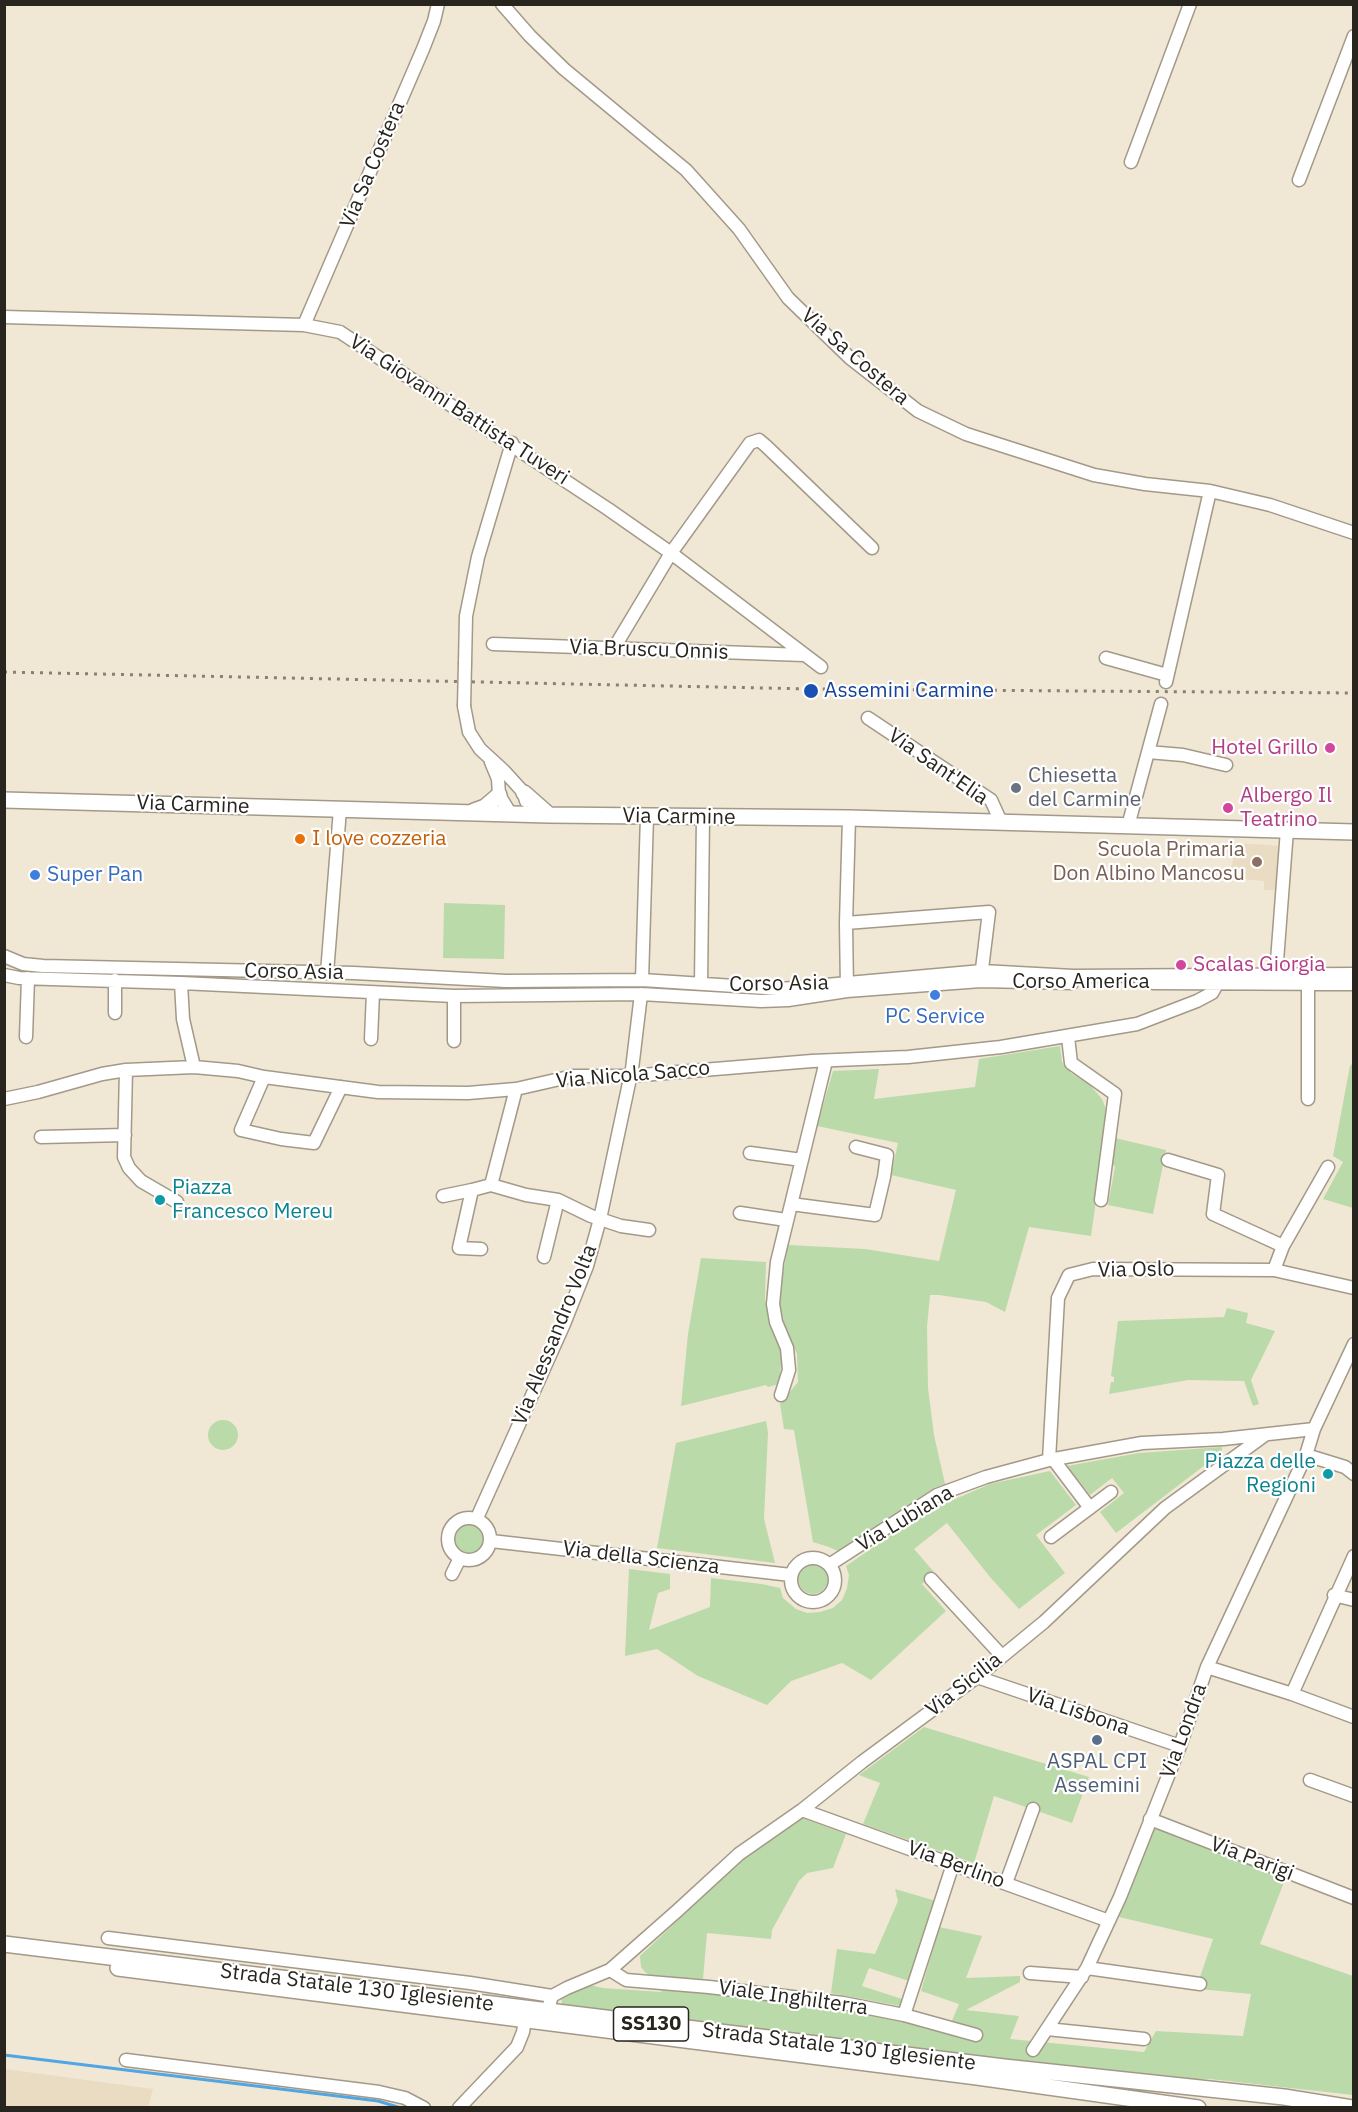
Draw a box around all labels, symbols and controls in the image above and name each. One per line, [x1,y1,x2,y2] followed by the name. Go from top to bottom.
[335,98,411,232] street label: Via Sa Costera
[796,303,914,411] street label: Via Sa Costera
[344,329,574,491] street label: Via Giovanni Battista Tuveri
[569,635,729,665] street label: Via Bruscu Onnis
[824,678,994,704] place label: Assemini Carmine
[802,682,820,700] marker: Assemini Carmine
[883,723,993,811] street label: Via Sant'Elia
[1211,735,1318,761] place label: Hotel Grillo
[1323,741,1337,755] marker: Hotel Grillo
[1028,763,1141,813] place label: Chiesetta del Carmine
[1009,781,1023,795] marker: Chiesetta del Carmine
[1240,783,1332,833] place label: Albergo Il Teatrino
[136,790,250,820] street label: Via Carmine
[1221,801,1235,815] marker: Albergo Il Teatrino
[622,803,736,831] street label: Via Carmine
[312,826,446,852] place label: I love cozzeria
[293,832,307,846] marker: I love cozzeria
[1052,837,1245,887] place label: Scuola Primaria Don Albino Mancosu
[1250,855,1264,869] marker: Scuola Primaria Don Albino Mancosu
[47,862,143,888] place label: Super Pan
[28,868,42,882] marker: Super Pan
[1193,952,1325,978] place label: Scalas Giorgia
[1174,958,1188,972] marker: Scalas Giorgia
[244,959,344,985] street label: Corso Asia
[1012,969,1150,995] street label: Corso America
[729,971,829,997] street label: Corso Asia
[928,988,942,1002] marker: PC Service
[885,1004,985,1030] place label: PC Service
[555,1056,711,1094] street label: Via Nicola Sacco
[172,1175,333,1225] place label: Piazza Francesco Mereu
[153,1193,167,1207] marker: Piazza Francesco Mereu
[507,1241,603,1429] street label: Via Alessandro Volta
[1097,1257,1175,1283] street label: Via Oslo
[1205,1449,1316,1499] place label: Piazza delle Regioni
[1321,1467,1335,1481] marker: Piazza delle Regioni
[852,1480,958,1558] street label: Via Lubiana
[561,1536,721,1580] street label: Via della Scienza
[921,1647,1007,1723] street label: Via Sicilia
[1155,1680,1213,1782] street label: Via Londra
[1023,1683,1133,1741] street label: Via Lisbona
[1090,1733,1104,1747] marker: ASPAL CPI Assemini
[1047,1749,1147,1799] place label: ASPAL CPI Assemini
[1207,1832,1297,1886] street label: Via Parigi
[904,1836,1008,1894] street label: Via Berlino
[219,1959,495,2017] street label: Strada Statale 130 Iglesiente
[716,1975,870,2021] street label: Viale Inghilterra
[614,2007,688,2041] road number: SS130
[701,2018,977,2076] street label: Strada Statale 130 Iglesiente

